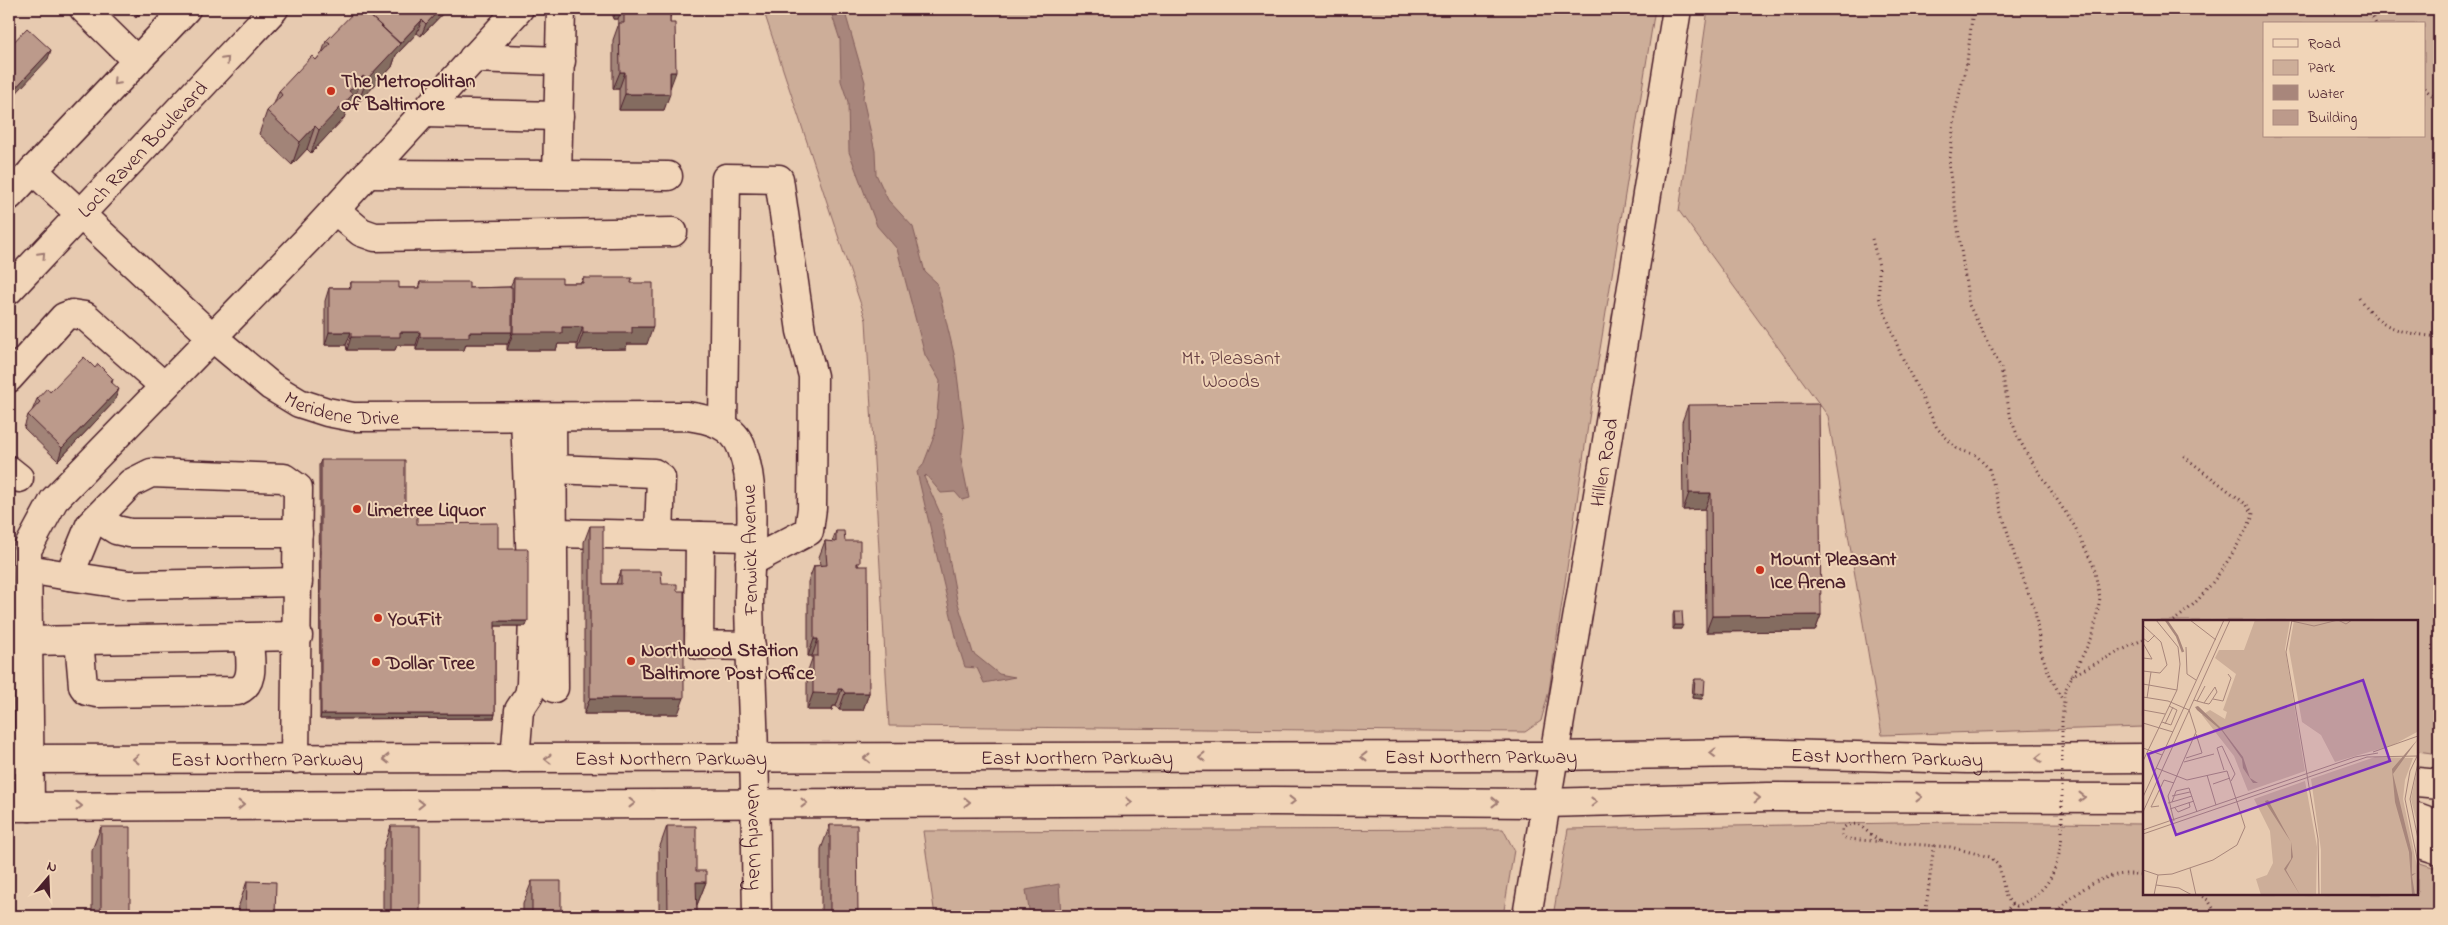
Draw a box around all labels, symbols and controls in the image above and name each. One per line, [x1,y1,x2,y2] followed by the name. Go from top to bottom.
[2263,22,2426,138] legend
[2308,33,2341,55] text: Road
[220,57,229,66] one-way arrow
[2308,57,2336,79] text: Park
[341,68,475,120] place label: The Metropolitan of Baltimore
[72,76,216,226] street label: Loch Raven Boulevard
[113,77,122,86] one-way arrow
[2308,83,2344,105] text: Water
[325,85,337,97] marker: The Metropolitan of Baltimore
[2307,107,2357,130] text: Building
[36,251,45,260] one-way arrow
[1182,345,1281,397] park label: Mt. Pleasant Woods
[278,385,399,434] street label: Meridene Drive
[1584,416,1627,509] street label: Hillen Road
[736,484,767,617] street label: Fenwick Avenue
[367,497,486,526] place label: Limetree Liquor
[351,503,363,515] marker: Limetree Liquor
[1770,546,1897,598] place label: Mount Pleasant Ice Arena
[1754,564,1766,576] marker: Mount Pleasant Ice Arena
[387,606,442,635] place label: YouFit
[372,612,384,624] marker: YouFit
[2143,620,2418,895] inset map
[640,637,815,689] place label: Northwood Station Baltimore Post Office
[385,650,476,679] place label: Dollar Tree
[625,655,637,667] marker: Northwood Station Baltimore Post Office
[370,656,382,668] marker: Dollar Tree
[1790,742,1983,776] street label: East Northern Parkway
[1385,744,1578,773] street label: East Northern Parkway
[981,745,1173,774] street label: East Northern Parkway
[171,746,363,776] street label: East Northern Parkway
[575,746,767,775] street label: East Northern Parkway
[1709,748,1716,758] one-way arrow
[1197,752,1205,762] one-way arrow
[1360,752,1368,762] one-way arrow
[862,753,870,763] one-way arrow
[2035,753,2042,763] one-way arrow
[131,754,139,764] one-way arrow
[381,754,389,764] one-way arrow
[544,754,552,764] one-way arrow
[738,783,769,890] street label: Waverly Way
[1753,792,1761,803] one-way arrow
[1916,792,1924,802] one-way arrow
[2078,792,2086,802] one-way arrow
[1288,796,1296,806] one-way arrow
[1591,796,1599,807] one-way arrow
[963,797,971,807] one-way arrow
[1126,797,1133,807] one-way arrow
[1491,797,1499,808] one-way arrow
[628,798,636,808] one-way arrow
[800,798,808,808] one-way arrow
[418,799,426,809] one-way arrow
[238,800,246,811] one-way arrow
[76,801,83,811] one-way arrow
[22,852,72,902] north arrow
[44,856,60,879] text: N

